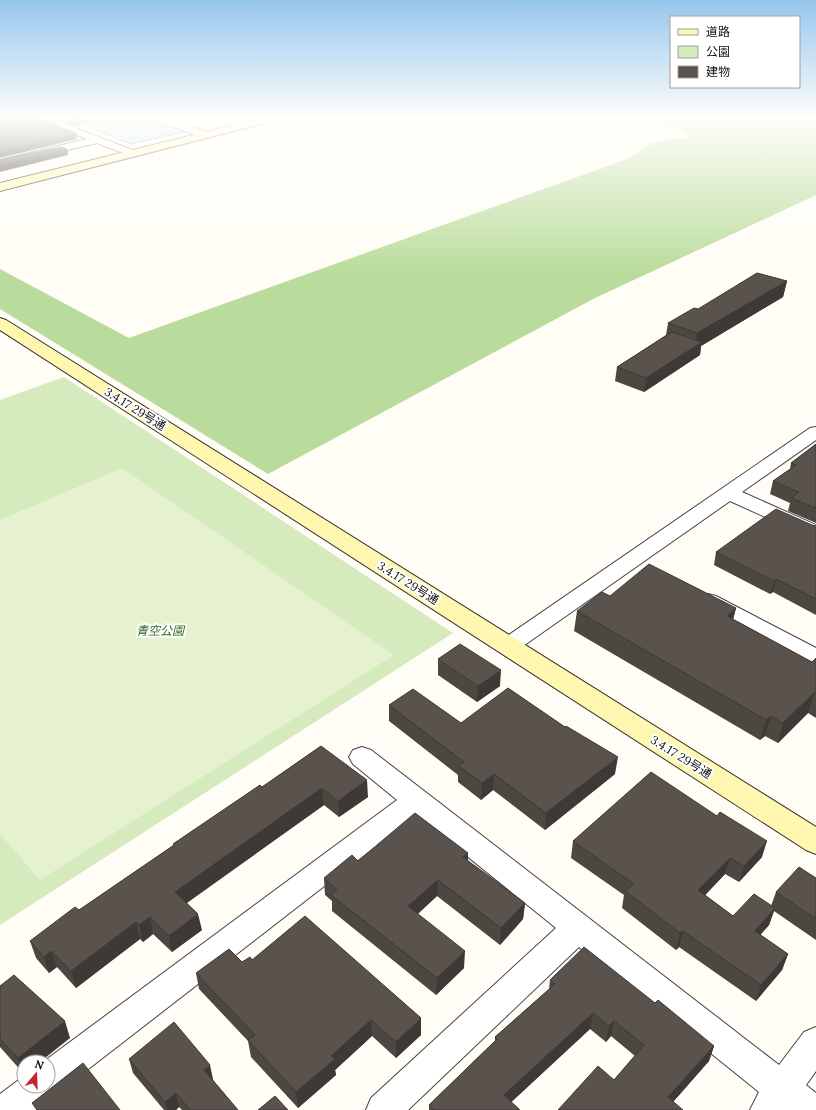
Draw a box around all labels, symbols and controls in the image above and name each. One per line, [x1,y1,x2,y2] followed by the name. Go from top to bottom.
[670,16,800,88] legend
[706,24,730,39] text: 道路
[706,44,730,59] text: 公園
[706,64,730,79] text: 建物
[102,384,169,433] street label: 3.4.17 29号通
[375,558,442,607] street label: 3.4.17 29号通
[136,623,186,638] park label: 青空公園
[648,732,715,781] street label: 3.4.17 29号通
[16,1054,56,1094] north arrow
[33,1057,46,1073] text: N

